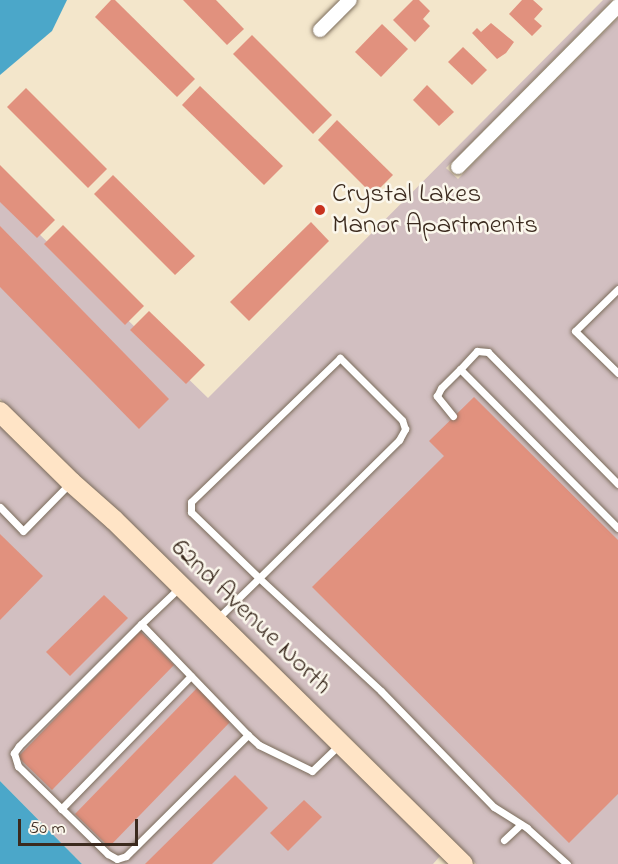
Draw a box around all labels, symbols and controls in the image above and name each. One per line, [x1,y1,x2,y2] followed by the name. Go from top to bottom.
[332,178,538,241] place label: Crystal Lakes Manor Apartments
[313,203,327,217] marker: Crystal Lakes Manor Apartments
[164,532,338,702] street label: 62nd Avenue North
[21,807,141,845] scale bar
[29,816,66,842] text: 50 m

